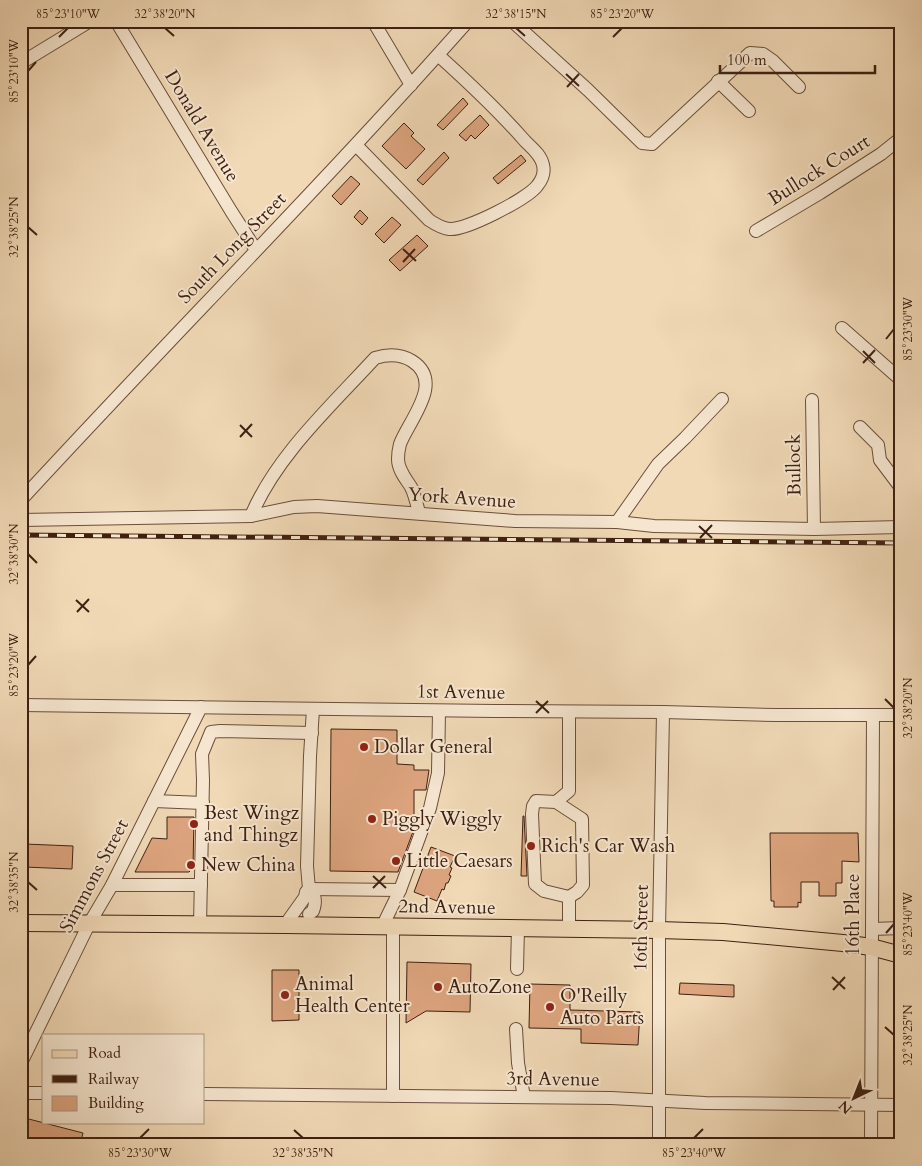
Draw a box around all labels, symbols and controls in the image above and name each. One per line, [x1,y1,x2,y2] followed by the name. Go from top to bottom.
[36,6,101,22] text: 85°23'10"W
[135,6,196,22] text: 32°38'20"N
[486,6,547,22] text: 32°38'15"N
[590,6,655,22] text: 85°23'20"W
[6,38,22,103] text: 85°23'10"W
[720,42,874,74] scale bar
[727,50,767,70] text: 100 m
[158,65,246,187] street label: Donald Avenue
[763,128,875,212] street label: Bullock Court
[172,187,292,309] street label: South Long Street
[6,196,22,257] text: 32°38'25"N
[900,296,916,361] text: 85°23'30"W
[780,433,808,496] street label: Bullock
[407,481,517,515] street label: York Avenue
[6,523,22,584] text: 32°38'30"N
[6,632,22,697] text: 85°23'20"W
[900,677,916,738] text: 32°38'20"N
[416,678,506,706] street label: 1st Avenue
[374,734,493,760] place label: Dollar General
[358,741,370,753] marker: Dollar General
[204,800,300,848] place label: Best Wingz and Thingz
[382,806,502,832] place label: Piggly Wiggly
[366,813,378,825] marker: Piggly Wiggly
[53,815,135,937] street label: Simmons Street
[188,818,200,830] marker: Best Wingz and Thingz
[541,833,676,859] place label: Rich's Car Wash
[525,840,537,852] marker: Rich's Car Wash
[406,848,513,874] place label: Little Caesars
[6,851,22,912] text: 32°38'35"N
[201,852,295,878] place label: New China
[390,855,402,867] marker: Little Caesars
[185,859,197,871] marker: New China
[840,874,866,956] street label: 16th Place
[627,884,655,972] street label: 16th Street
[900,891,916,956] text: 85°23'40"W
[398,893,496,921] street label: 2nd Avenue
[295,971,410,1019] place label: Animal Health Center
[448,974,531,1000] place label: AutoZone
[432,981,444,993] marker: AutoZone
[560,983,644,1031] place label: O'Reilly Auto Parts
[279,989,291,1001] marker: Animal Health Center
[544,1001,556,1013] marker: O'Reilly Auto Parts
[900,1004,916,1065] text: 32°38'25"N
[42,1034,205,1124] legend
[88,1043,121,1063] text: Road
[506,1065,600,1093] street label: 3rd Avenue
[88,1069,139,1089] text: Railway
[830,1074,880,1124] north arrow
[88,1093,144,1113] text: Building
[835,1096,856,1118] text: N
[108,1145,173,1161] text: 85°23'30"W
[273,1145,334,1161] text: 32°38'35"N
[662,1145,727,1161] text: 85°23'40"W

